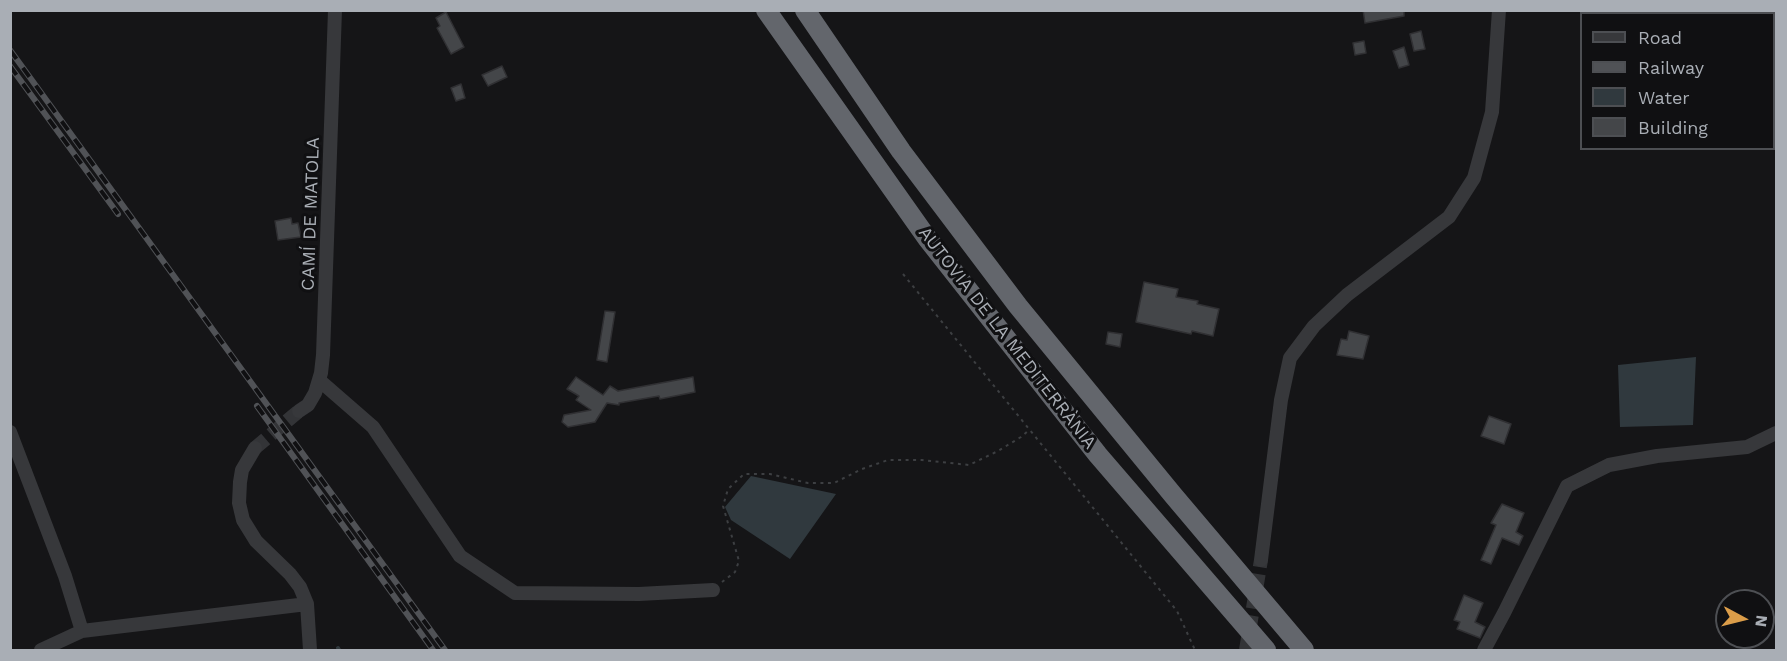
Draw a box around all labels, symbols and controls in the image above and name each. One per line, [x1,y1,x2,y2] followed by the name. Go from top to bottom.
[1580,12,1775,150] legend
[1638,27,1682,48] text: Road
[1638,57,1704,78] text: Railway
[1638,87,1690,108] text: Water
[1638,117,1708,138] text: Building
[298,137,324,291] street label: CAMÍ DE MATOLA
[914,223,1100,453] street label: AUTOVIA DE LA MEDITERRÀNIA
[1715,589,1775,649] north arrow
[1751,614,1772,628] text: N

